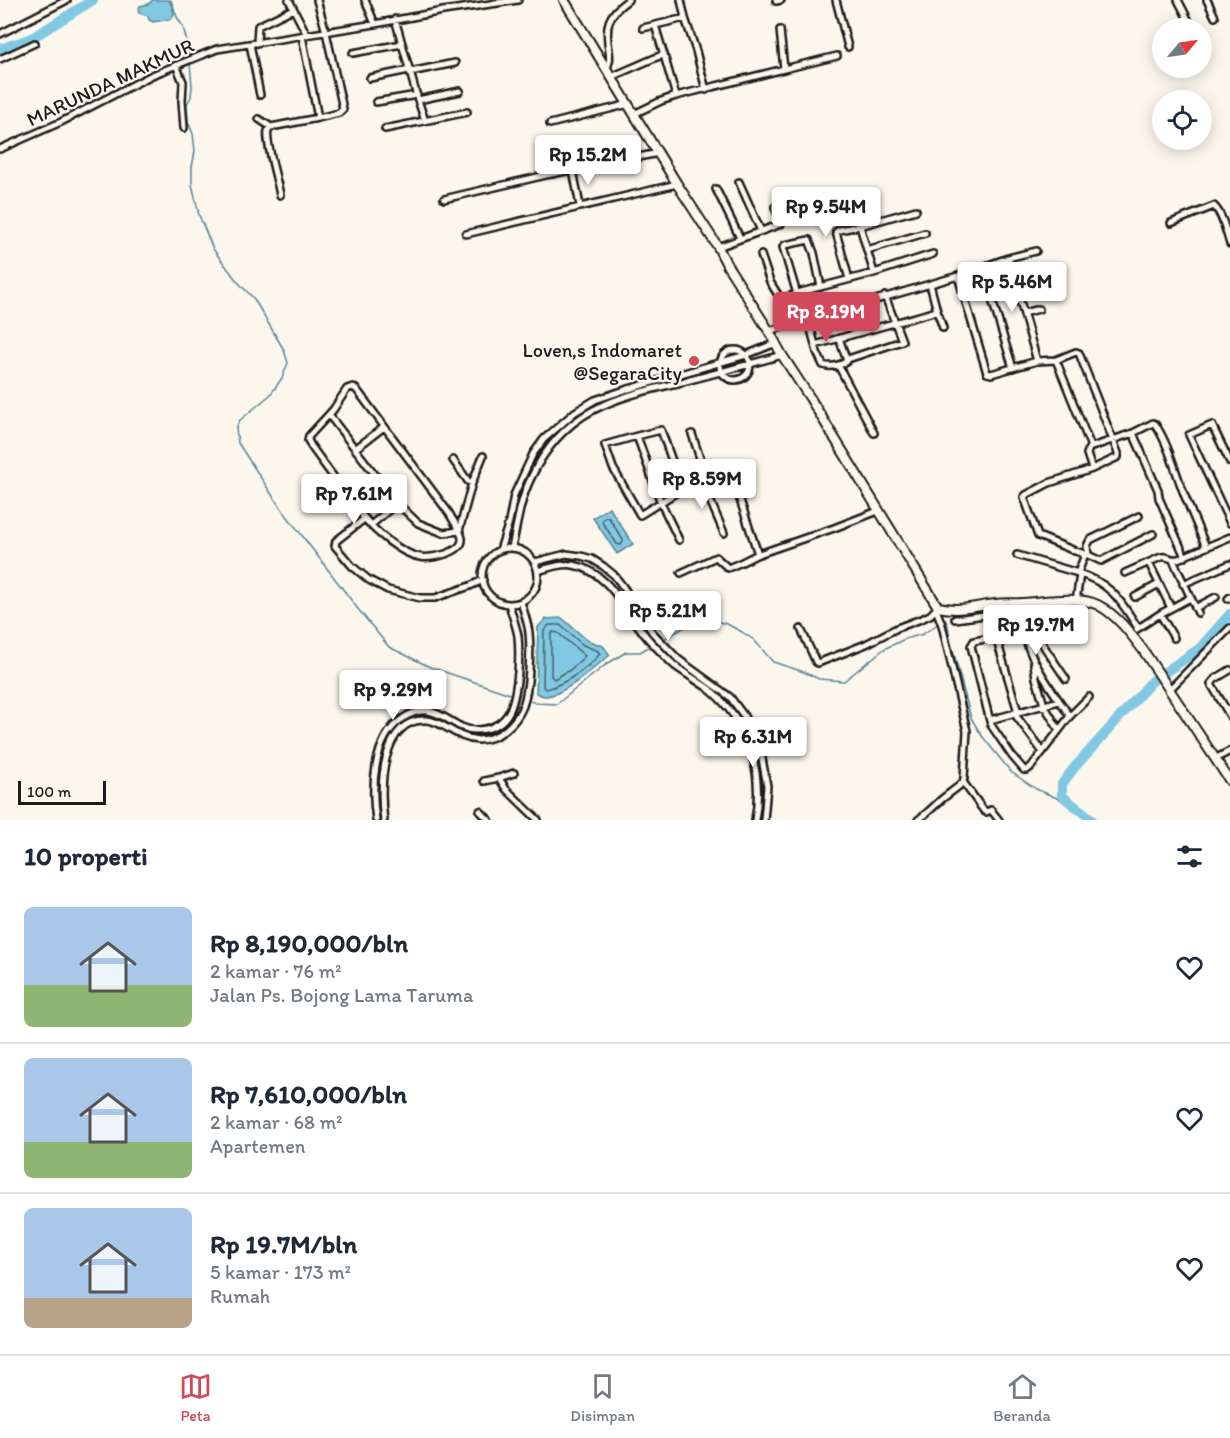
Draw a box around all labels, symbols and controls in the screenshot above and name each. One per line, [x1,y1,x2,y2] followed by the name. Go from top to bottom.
[1152,18,1212,78] north arrow
[1152,18,1212,150] map controls
[23,33,198,131] street label: MARUNDA MAKMUR
[1152,90,1212,150] button: locate
[526,135,650,186] pin: Rp 15.2M
[549,142,627,166] text: Rp 15.2M
[764,187,888,238] pin: Rp 9.54M
[786,194,866,218] text: Rp 9.54M
[950,262,1074,313] pin: Rp 5.46M
[972,269,1052,293] text: Rp 5.46M
[764,292,888,343] pin: Rp 8.19M
[787,299,865,323] text: Rp 8.19M
[523,338,683,385] place label: Loven,s Indomaret @SegaraCity
[687,354,701,368] marker: Loven,s Indomaret @SegaraCity
[640,459,764,510] pin: Rp 8.59M
[662,466,742,490] text: Rp 8.59M
[292,474,416,525] pin: Rp 7.61M
[315,481,393,505] text: Rp 7.61M
[606,591,730,642] pin: Rp 5.21M
[629,598,707,622] text: Rp 5.21M
[974,605,1098,656] pin: Rp 19.7M
[997,612,1075,636] text: Rp 19.7M
[331,670,455,721] pin: Rp 9.29M
[353,677,433,701] text: Rp 9.29M
[691,717,815,768] pin: Rp 6.31M
[714,724,792,748] text: Rp 6.31M
[18,778,106,806] scale bar
[27,782,71,801] text: 100 m
[24,840,148,872] text: 10 properti
[1173,840,1206,873] icon: filters
[210,927,408,959] text: Rp 8,190,000/bln
[72,931,144,1003] icon: home
[1173,951,1206,984] icon: heart
[210,959,342,983] text: 2 kamar · 76 m²
[210,983,473,1007] text: Jalan Ps. Bojong Lama Taruma
[210,1078,407,1110] text: Rp 7,610,000/bln
[72,1082,144,1154] icon: home
[1173,1102,1206,1135] icon: heart
[210,1110,343,1134] text: 2 kamar · 68 m²
[210,1134,305,1158] text: Apartemen
[210,1228,357,1260] text: Rp 19.7M/bln
[72,1232,144,1304] icon: home
[1173,1252,1206,1285] icon: heart
[210,1260,351,1284] text: 5 kamar · 173 m²
[210,1284,270,1308] text: Rumah
[179,1370,212,1425] tab: Peta
[570,1370,635,1425] tab: Disimpan
[993,1370,1051,1425] tab: Beranda

